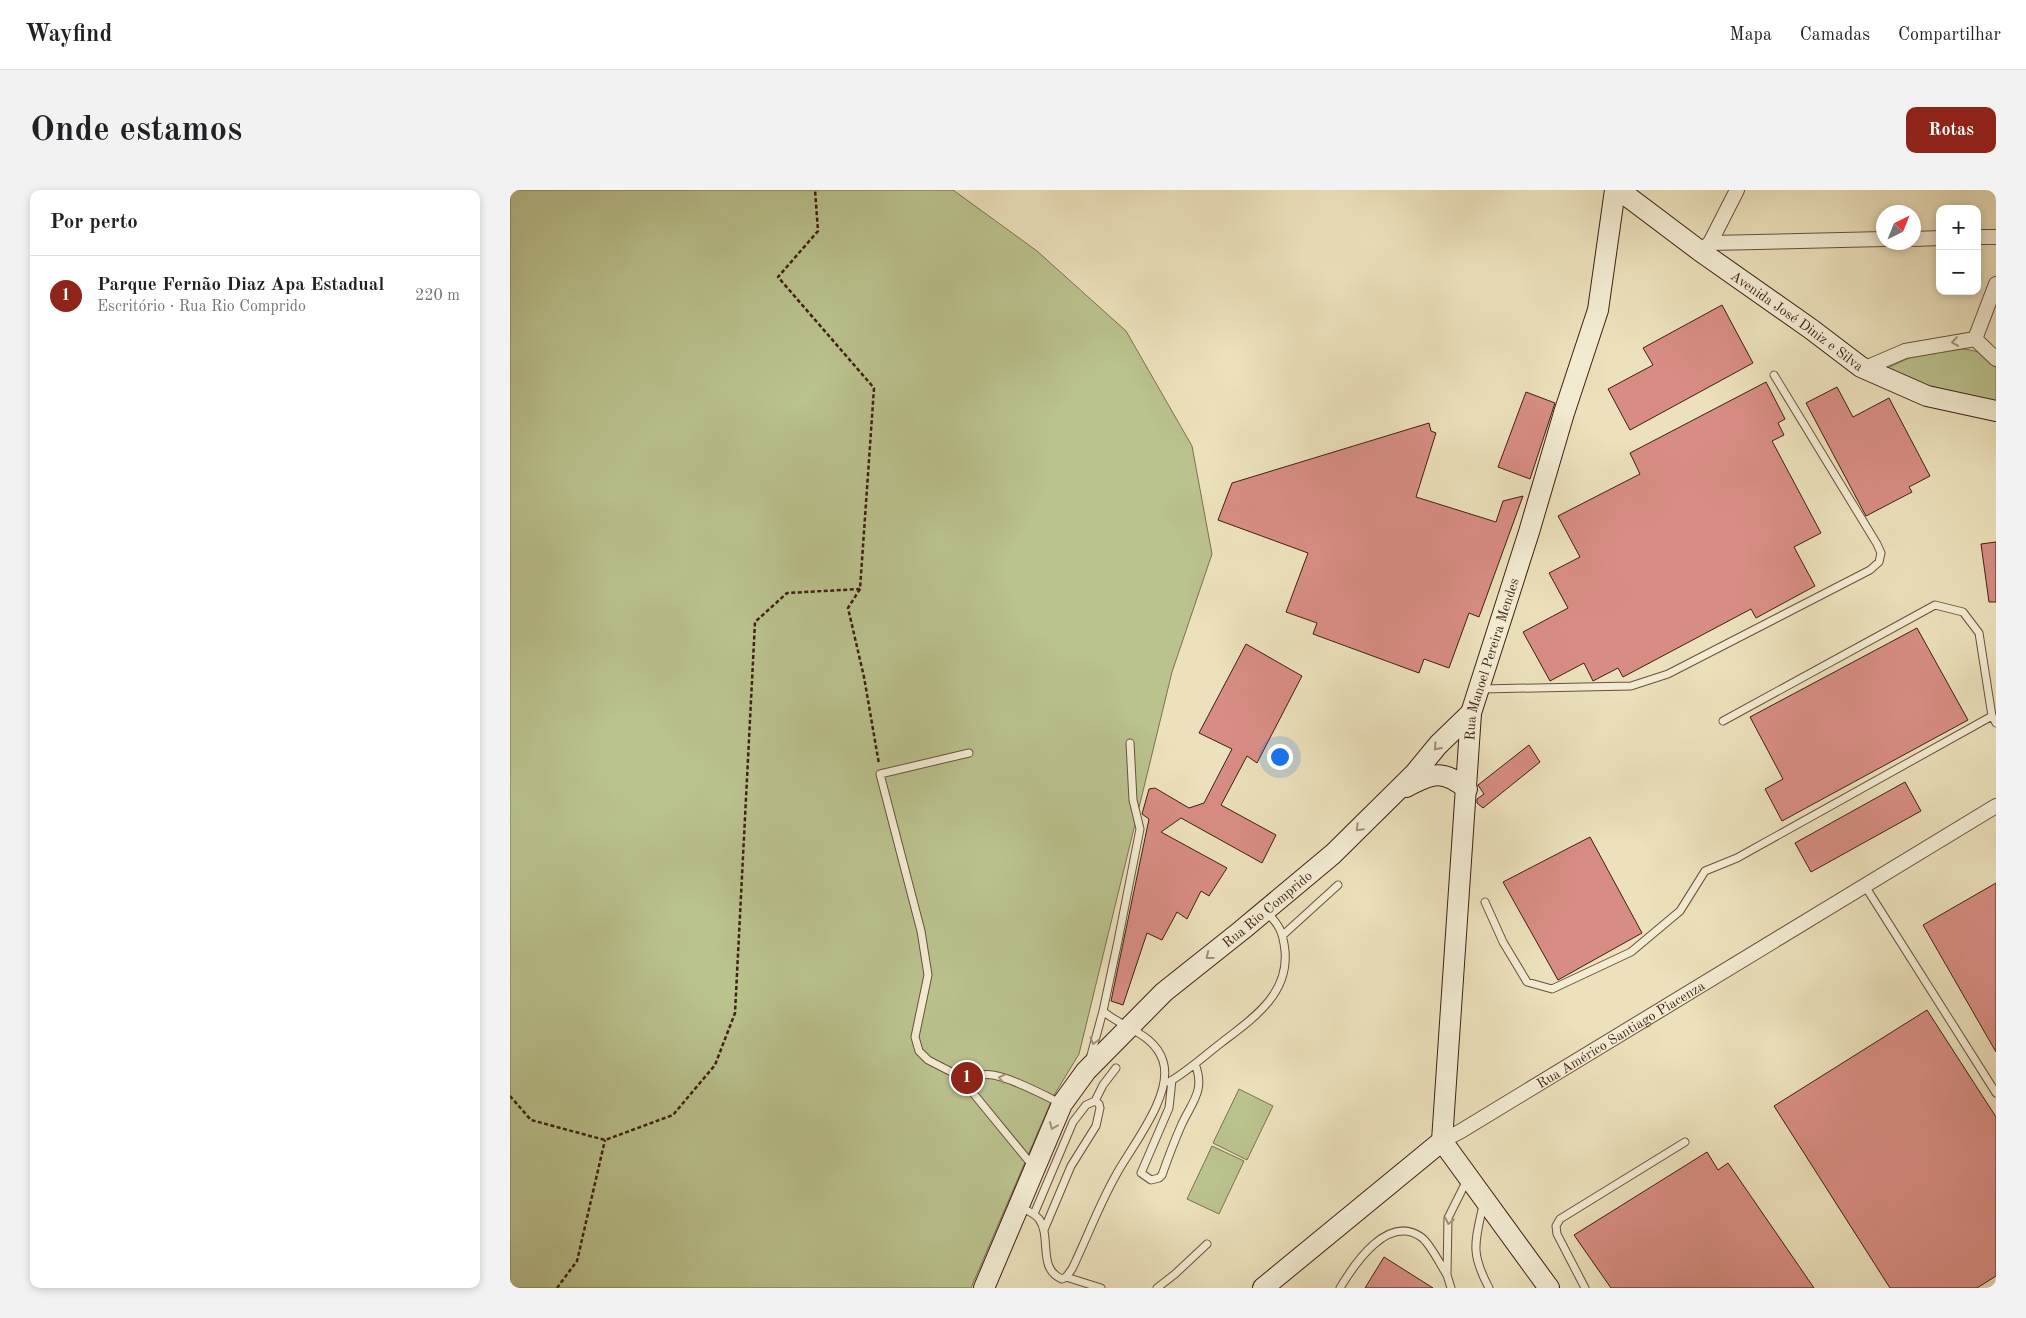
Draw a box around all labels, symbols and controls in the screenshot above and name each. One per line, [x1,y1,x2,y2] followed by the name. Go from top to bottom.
[25,23,112,47] text: Wayfind
[1730,26,1772,44] text: Mapa
[1800,26,1870,44] text: Camadas
[1898,26,2001,44] text: Compartilhar
[1906,107,1996,153] button: Rotas
[30,113,242,148] text: Onde estamos
[1876,205,1921,250] north arrow
[1936,205,1981,295] map controls
[1936,205,1981,250] button: +
[50,212,138,233] text: Por perto
[1936,250,1981,295] button: −
[1728,269,1866,374] street label: Avenida José Diniz e Silva
[97,276,384,295] text: Parque Fernão Diaz Apa Estadual
[61,288,71,304] text: 1
[415,288,460,304] text: 220 m
[97,299,306,315] text: Escritório · Rua Rio Comprido
[1951,336,1959,346] one-way arrow
[1463,576,1522,741] street label: Rua Manoel Pereira Mendes
[1434,742,1443,751] one-way arrow
[1267,744,1293,770] your location
[1356,823,1365,832] one-way arrow
[1220,869,1315,951] street label: Rua Rio Comprido
[1206,951,1215,959] one-way arrow
[1534,979,1707,1091] street label: Rua Américo Santiago Piacenza
[1090,1036,1100,1044] one-way arrow
[951,1059,983,1097] pin: 1
[997,1073,1006,1084] one-way arrow
[1049,1121,1060,1130] one-way arrow
[1444,1217,1454,1226] one-way arrow

